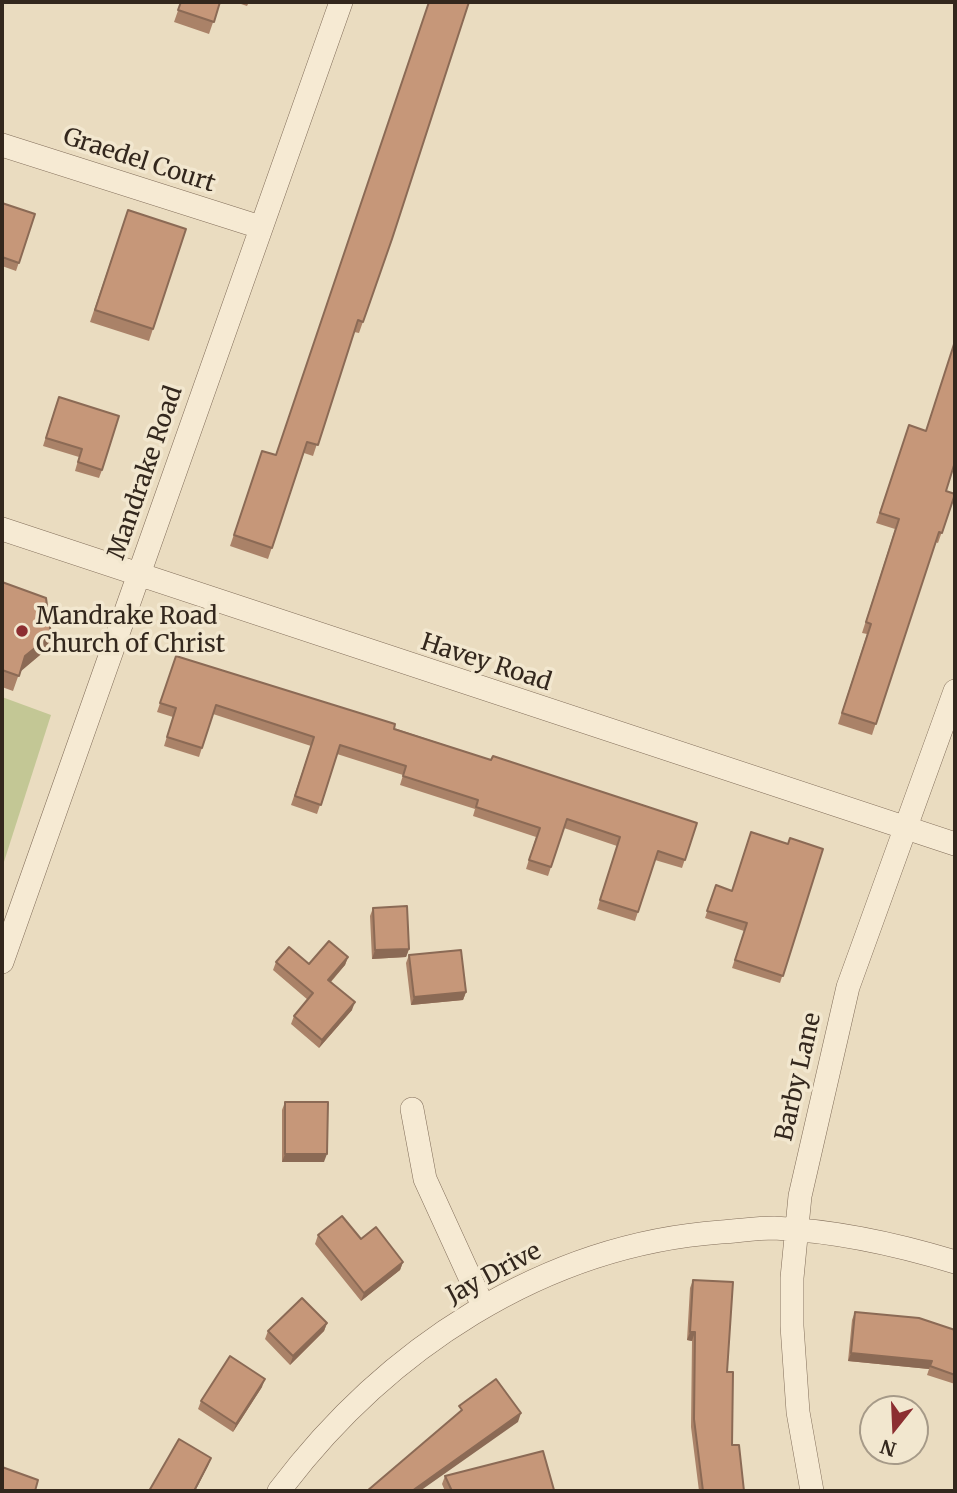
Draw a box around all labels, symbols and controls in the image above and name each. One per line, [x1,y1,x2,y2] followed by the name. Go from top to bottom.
[59,123,219,199] street label: Graedel Court
[103,382,189,564] street label: Mandrake Road
[36,603,225,659] place label: Mandrake Road Church of Christ
[14,623,30,639] marker: Mandrake Road Church of Christ
[417,628,555,698] street label: Havey Road
[770,1010,828,1144] street label: Barby Lane
[442,1237,546,1311] street label: Jay Drive
[859,1395,929,1465] north arrow
[877,1434,899,1462] text: N

